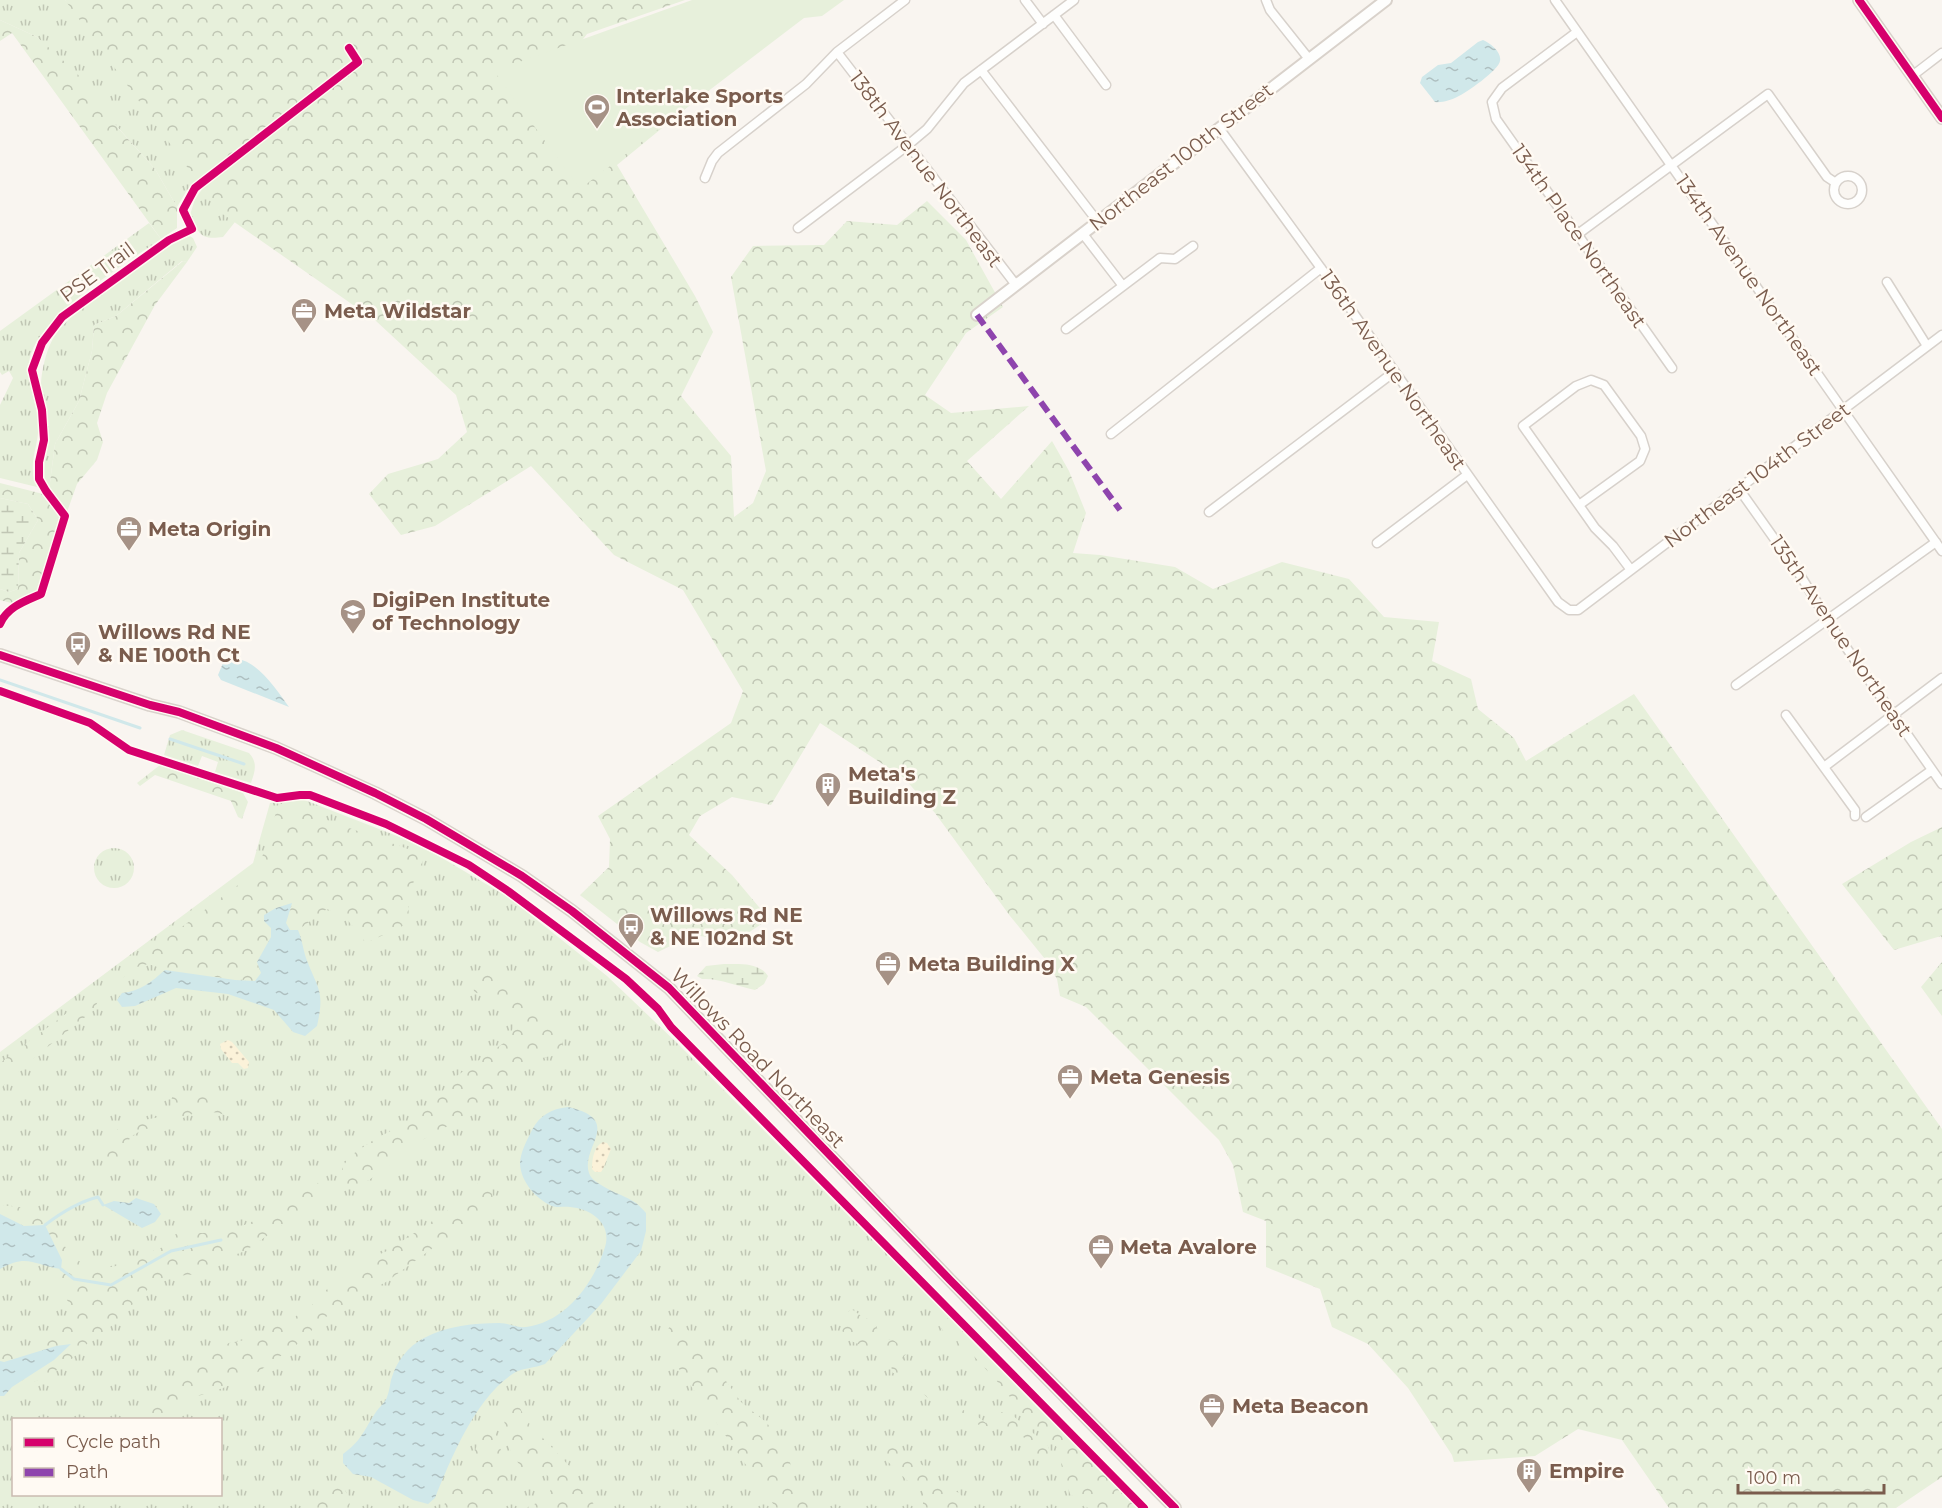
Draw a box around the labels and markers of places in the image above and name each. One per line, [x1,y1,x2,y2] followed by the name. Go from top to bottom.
[615,84,783,131] place label: Interlake Sports Association
[582,92,612,130] sports icon: Interlake Sports Association
[289,296,319,334] office icon: Meta Wildstar
[324,299,471,323] place label: Meta Wildstar
[114,514,144,552] office icon: Meta Origin
[148,517,271,541] place label: Meta Origin
[372,588,550,635] place label: DigiPen Institute of Technology
[338,597,368,635] school or university icon: DigiPen Institute of Technology
[98,620,251,667] place label: Willows Rd NE & NE 100th Ct
[63,629,93,667] bus stop icon: Willows Rd NE & NE 100th Ct
[848,762,956,809] place label: Meta's Building Z
[813,770,843,808] building icon: Meta's Building Z
[650,903,803,950] place label: Willows Rd NE & NE 102nd St
[616,911,646,949] bus stop icon: Willows Rd NE & NE 102nd St
[873,949,903,987] office icon: Meta Building X
[908,952,1076,976] place label: Meta Building X
[1055,1062,1085,1100] office icon: Meta Genesis
[1090,1065,1230,1089] place label: Meta Genesis
[1086,1232,1116,1270] office icon: Meta Avalore
[1120,1235,1257,1259] place label: Meta Avalore
[1197,1391,1227,1429] office icon: Meta Beacon
[1232,1394,1369,1418] place label: Meta Beacon
[1514,1456,1544,1494] building icon: Empire
[1549,1459,1624,1483] place label: Empire

